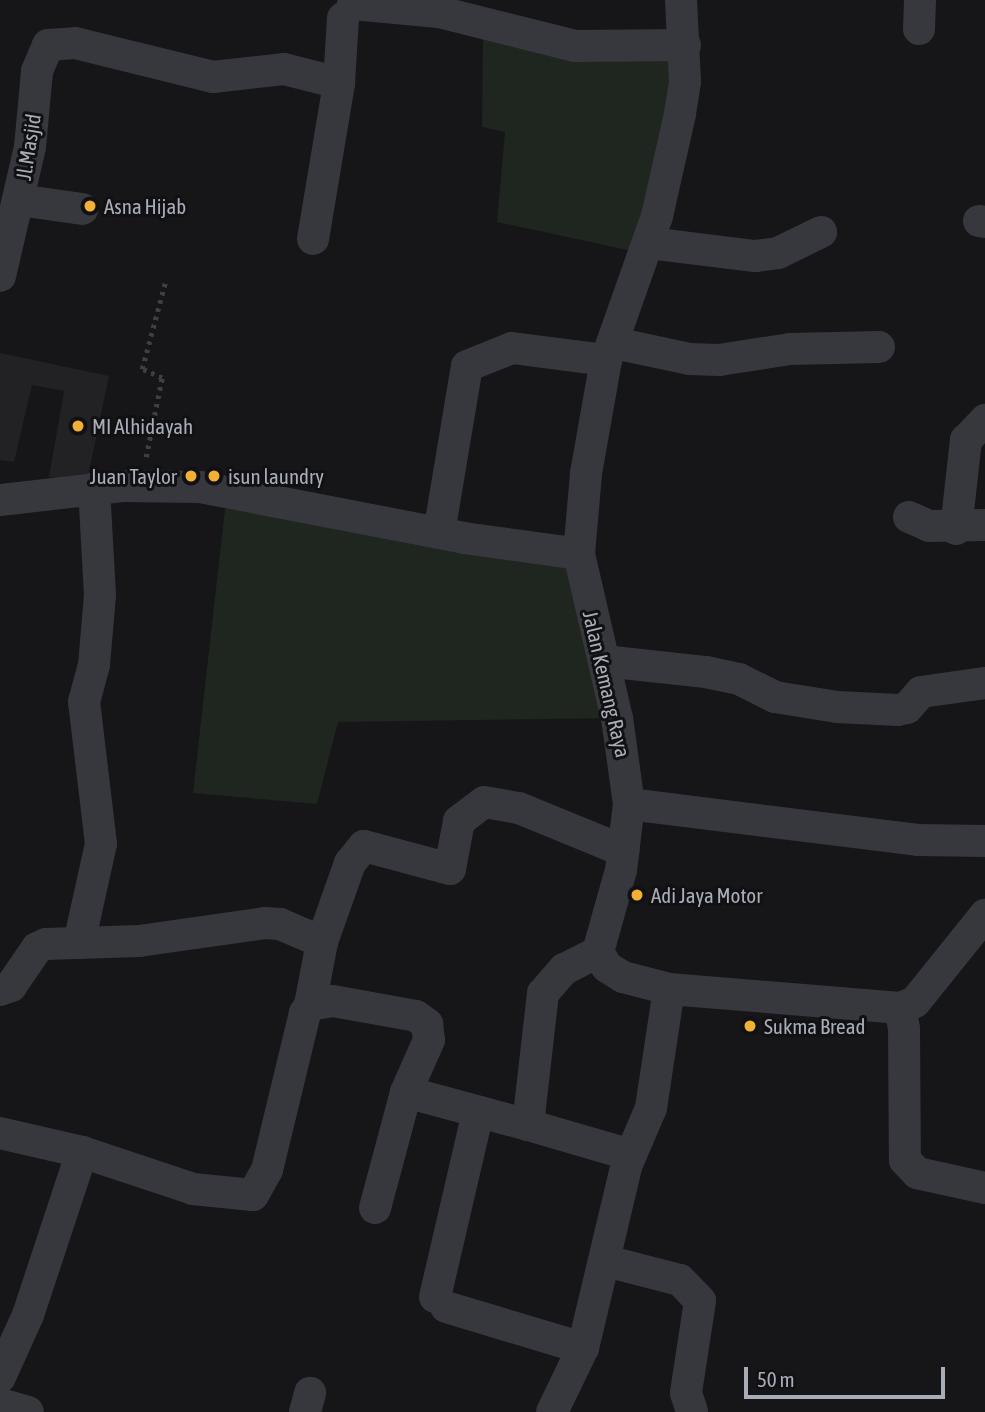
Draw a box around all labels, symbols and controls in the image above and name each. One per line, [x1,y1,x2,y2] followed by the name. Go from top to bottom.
[10,112,46,182] street label: Jl.Masjid
[104,193,186,219] place label: Asna Hijab
[82,198,98,214] marker: Asna Hijab
[92,413,193,439] place label: MI Alhidayah
[70,418,86,434] marker: MI Alhidayah
[90,463,177,489] place label: Juan Taylor
[228,463,324,489] place label: isun laundry
[183,468,199,484] marker: Juan Taylor
[206,468,222,484] marker: isun laundry
[578,608,636,760] street label: Jalan Kemang Raya
[651,882,762,908] place label: Adi Jaya Motor
[629,887,645,903] marker: Adi Jaya Motor
[764,1013,865,1039] place label: Sukma Bread
[742,1018,758,1034] marker: Sukma Bread
[747,1352,948,1396] scale bar
[757,1367,795,1391] text: 50 m

